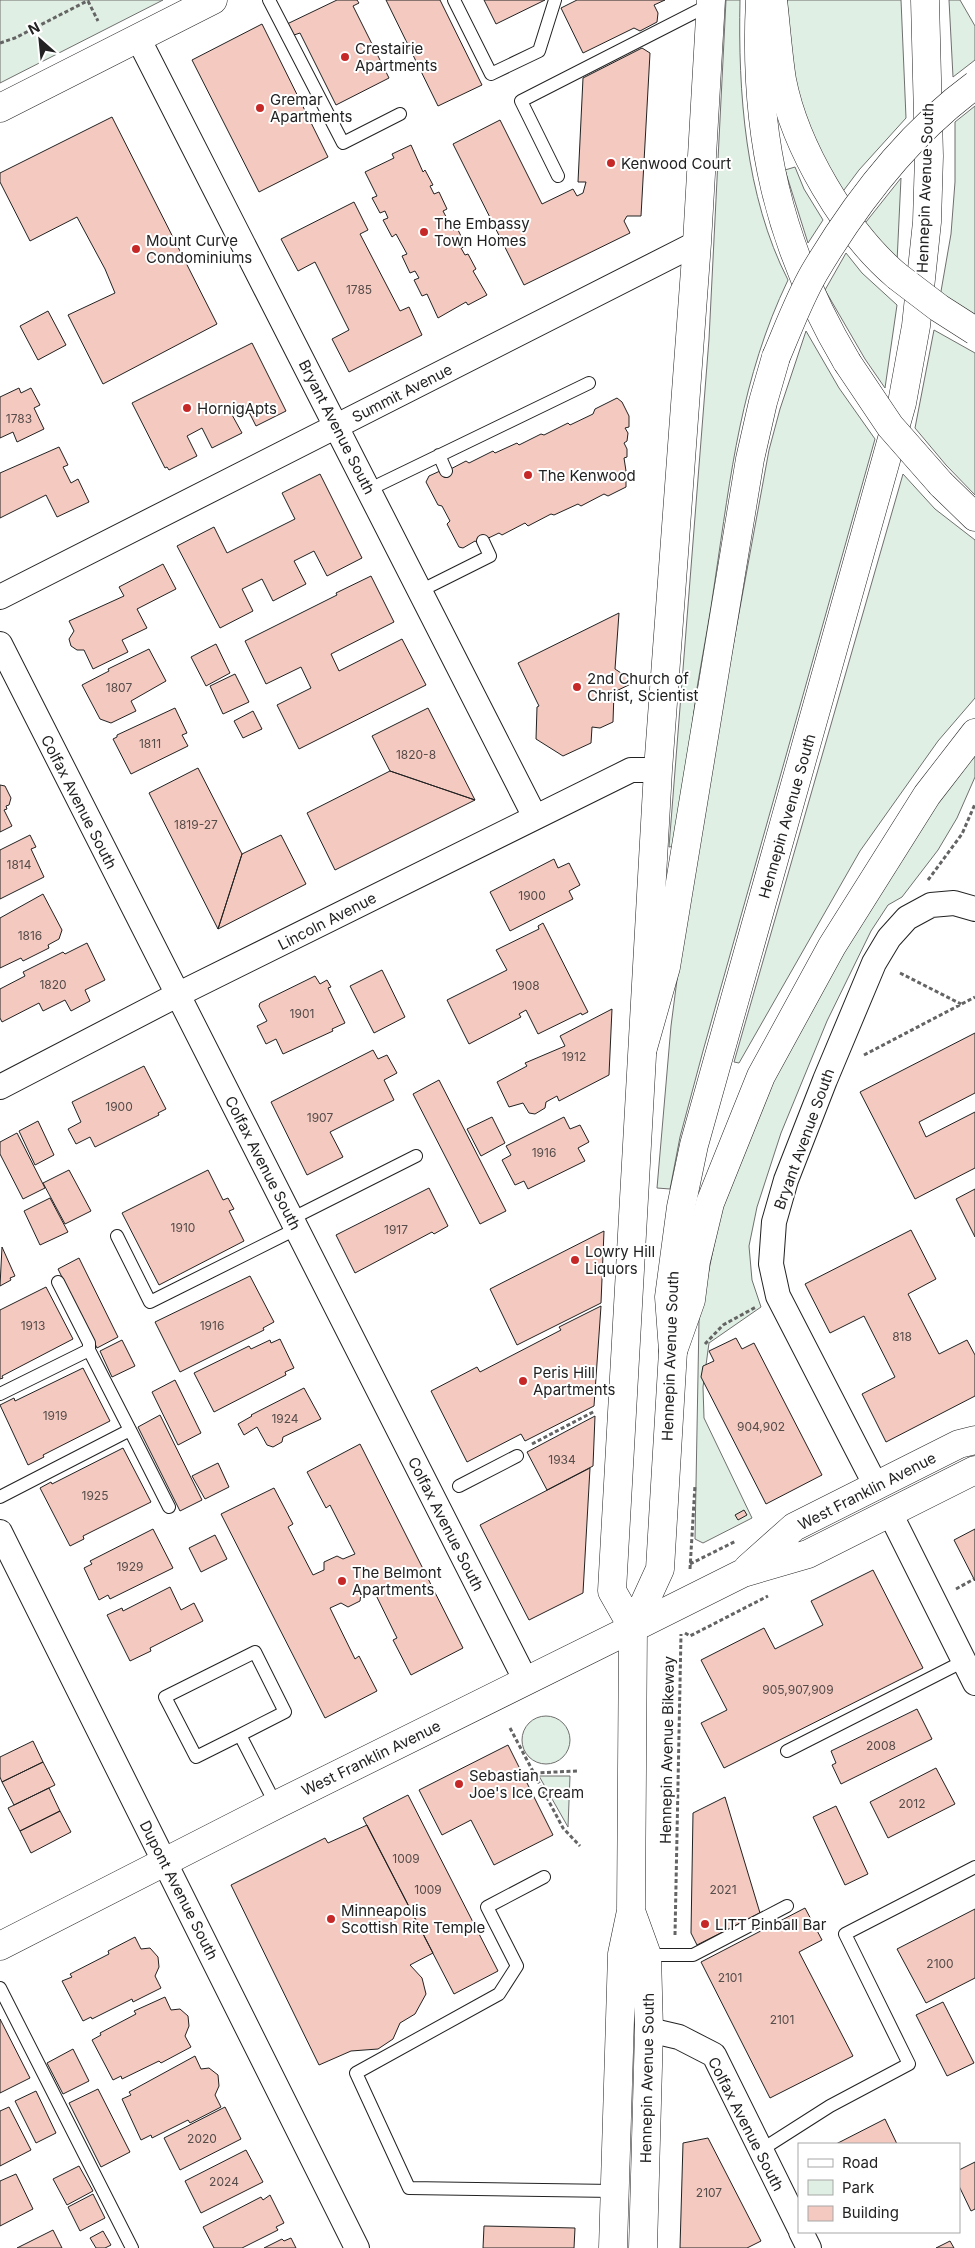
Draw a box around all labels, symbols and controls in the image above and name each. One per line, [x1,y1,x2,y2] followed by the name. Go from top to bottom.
[15,15,65,65] north arrow
[25,18,42,38] text: N
[355,39,437,75] place label: Crestairie Apartments
[339,51,351,63] marker: Crestairie Apartments
[270,90,352,126] place label: Gremar Apartments
[254,102,266,114] marker: Gremar Apartments
[913,103,937,273] street label: Hennepin Avenue South
[621,154,731,173] place label: Kenwood Court
[605,157,617,169] marker: Kenwood Court
[434,214,530,250] place label: The Embassy Town Homes
[418,226,430,238] marker: The Embassy Town Homes
[146,231,252,267] place label: Mount Curve Condominiums
[130,243,142,255] marker: Mount Curve Condominiums
[346,282,372,297] house number: 1785
[295,356,379,498] street label: Bryant Avenue South
[349,360,455,426] street label: Summit Avenue
[197,399,277,418] place label: HornigApts
[181,402,193,414] marker: HornigApts
[6,411,32,426] house number: 1783
[538,466,636,485] place label: The Kenwood
[522,469,534,481] marker: The Kenwood
[587,669,699,705] place label: 2nd Church of Christ, Scientist
[106,680,132,695] house number: 1807
[571,681,583,693] marker: 2nd Church of Christ, Scientist
[754,731,820,901] street label: Hennepin Avenue South
[37,732,121,872] street label: Colfax Avenue South
[139,736,161,751] house number: 1811
[396,747,436,762] house number: 1820-8
[174,817,218,832] house number: 1819-27
[7,857,32,872] house number: 1814
[275,888,379,954] street label: Lincoln Avenue
[518,888,546,903] house number: 1900
[18,928,42,943] house number: 1816
[39,977,67,992] house number: 1820
[512,978,540,993] house number: 1908
[290,1006,314,1021] house number: 1901
[562,1049,586,1064] house number: 1912
[770,1066,838,1212] street label: Bryant Avenue South
[221,1093,305,1233] street label: Colfax Avenue South
[105,1099,133,1114] house number: 1900
[307,1110,333,1125] house number: 1907
[532,1145,556,1160] house number: 1916
[171,1220,195,1235] house number: 1910
[384,1222,408,1237] house number: 1917
[585,1242,655,1278] place label: Lowry Hill Liquors
[569,1254,581,1266] marker: Lowry Hill Liquors
[658,1271,682,1441] street label: Hennepin Avenue South
[21,1318,45,1333] house number: 1913
[200,1318,224,1333] house number: 1916
[892,1329,912,1344] house number: 818
[533,1363,615,1399] place label: Peris Hill Apartments
[517,1375,529,1387] marker: Peris Hill Apartments
[43,1408,67,1423] house number: 1919
[271,1411,299,1426] house number: 1924
[737,1419,785,1434] house number: 904,902
[795,1448,939,1534] street label: West Franklin Avenue
[548,1452,576,1467] house number: 1934
[404,1454,488,1594] street label: Colfax Avenue South
[82,1488,108,1503] house number: 1925
[116,1559,144,1574] house number: 1929
[352,1563,442,1599] place label: The Belmont Apartments
[336,1575,348,1587] marker: The Belmont Apartments
[656,1655,678,1844] street label: Hennepin Avenue Bikeway
[762,1682,834,1697] house number: 905,907,909
[298,1716,444,1800] street label: West Franklin Avenue
[866,1738,896,1753] house number: 2008
[469,1766,584,1802] place label: Sebastian Joe's Ice Cream
[453,1778,465,1790] marker: Sebastian Joe's Ice Cream
[898,1796,926,1811] house number: 2012
[136,1817,222,1963] street label: Dupont Avenue South
[392,1851,420,1866] house number: 1009
[414,1882,442,1897] house number: 1009
[709,1882,737,1897] house number: 2021
[341,1901,485,1937] place label: Minneapolis Scottish Rite Temple
[325,1913,337,1925] marker: Minneapolis Scottish Rite Temple
[715,1915,827,1934] place label: LITT Pinball Bar
[699,1918,711,1930] marker: LITT Pinball Bar
[926,1956,954,1971] house number: 2100
[718,1970,742,1985] house number: 2101
[636,1993,658,2163] street label: Hennepin Avenue South
[770,2012,794,2027] house number: 2101
[704,2054,788,2194] street label: Colfax Avenue South
[187,2131,217,2146] house number: 2020
[798,2143,960,2233] legend
[842,2153,878,2172] text: Road
[209,2174,239,2189] house number: 2024
[842,2178,875,2197] text: Park
[696,2185,722,2200] house number: 2107
[842,2203,899,2222] text: Building

